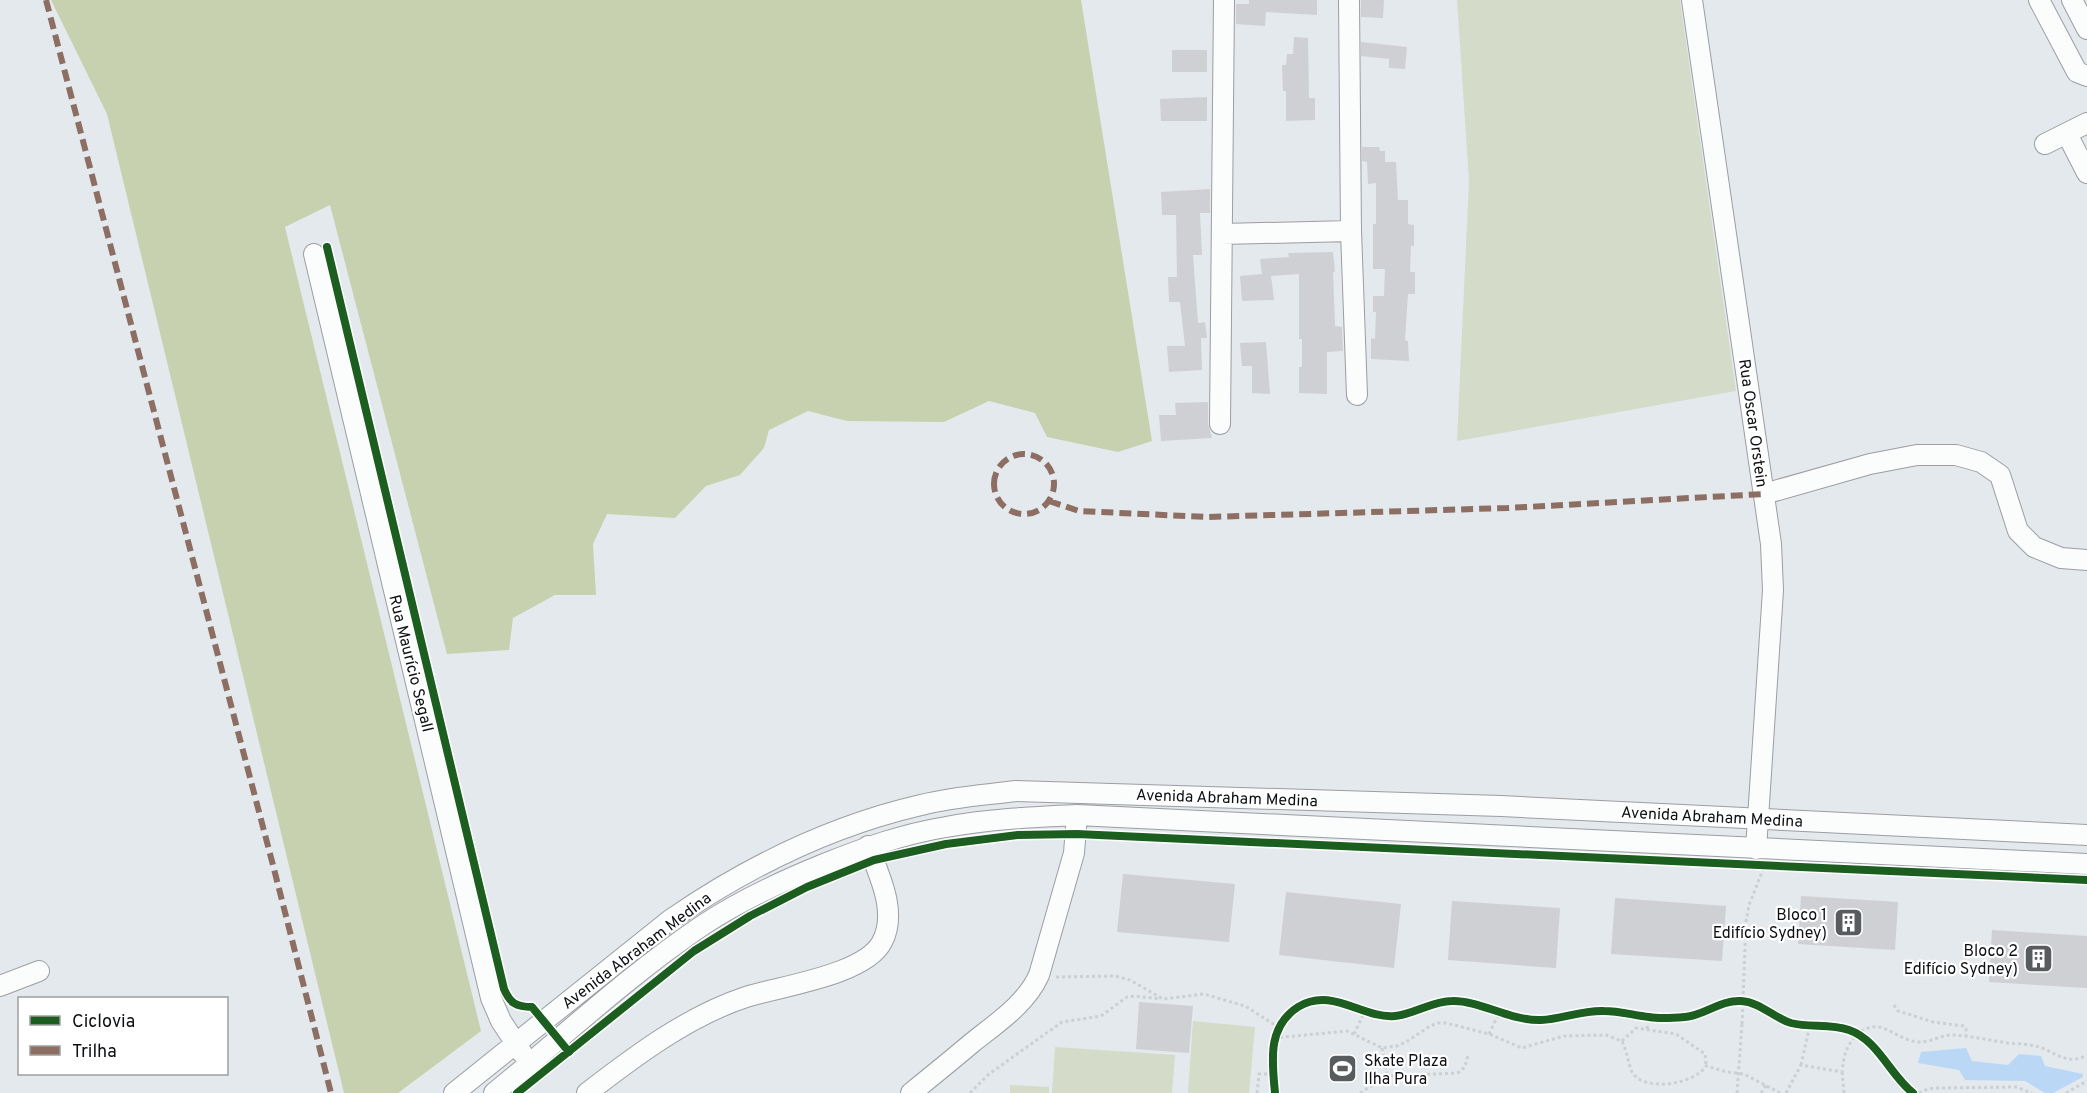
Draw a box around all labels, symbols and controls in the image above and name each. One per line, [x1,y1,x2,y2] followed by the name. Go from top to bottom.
[1733,358,1771,489] street label: Rua Oscar Orstein
[383,593,437,734] street label: Rua Maurício Segall
[1136,786,1318,812] street label: Avenida Abraham Medina
[1620,803,1803,833] street label: Avenida Abraham Medina
[559,889,716,1014] street label: Avenida Abraham Medina
[1713,906,1827,944] place label: Bloco 1 Edifício Sydney)
[1832,907,1864,939] building icon: Bloco 1 Edifício Sydney)
[1904,942,2018,980] place label: Bloco 2 Edifício Sydney)
[2023,943,2055,975] building icon: Bloco 2 Edifício Sydney)
[18,997,228,1075] legend
[72,1011,135,1034] text: Ciclovia
[72,1041,117,1064] text: Trilha
[1364,1052,1447,1090] place label: Skate Plaza Ilha Pura
[1327,1053,1359,1085] sports icon: Skate Plaza Ilha Pura

